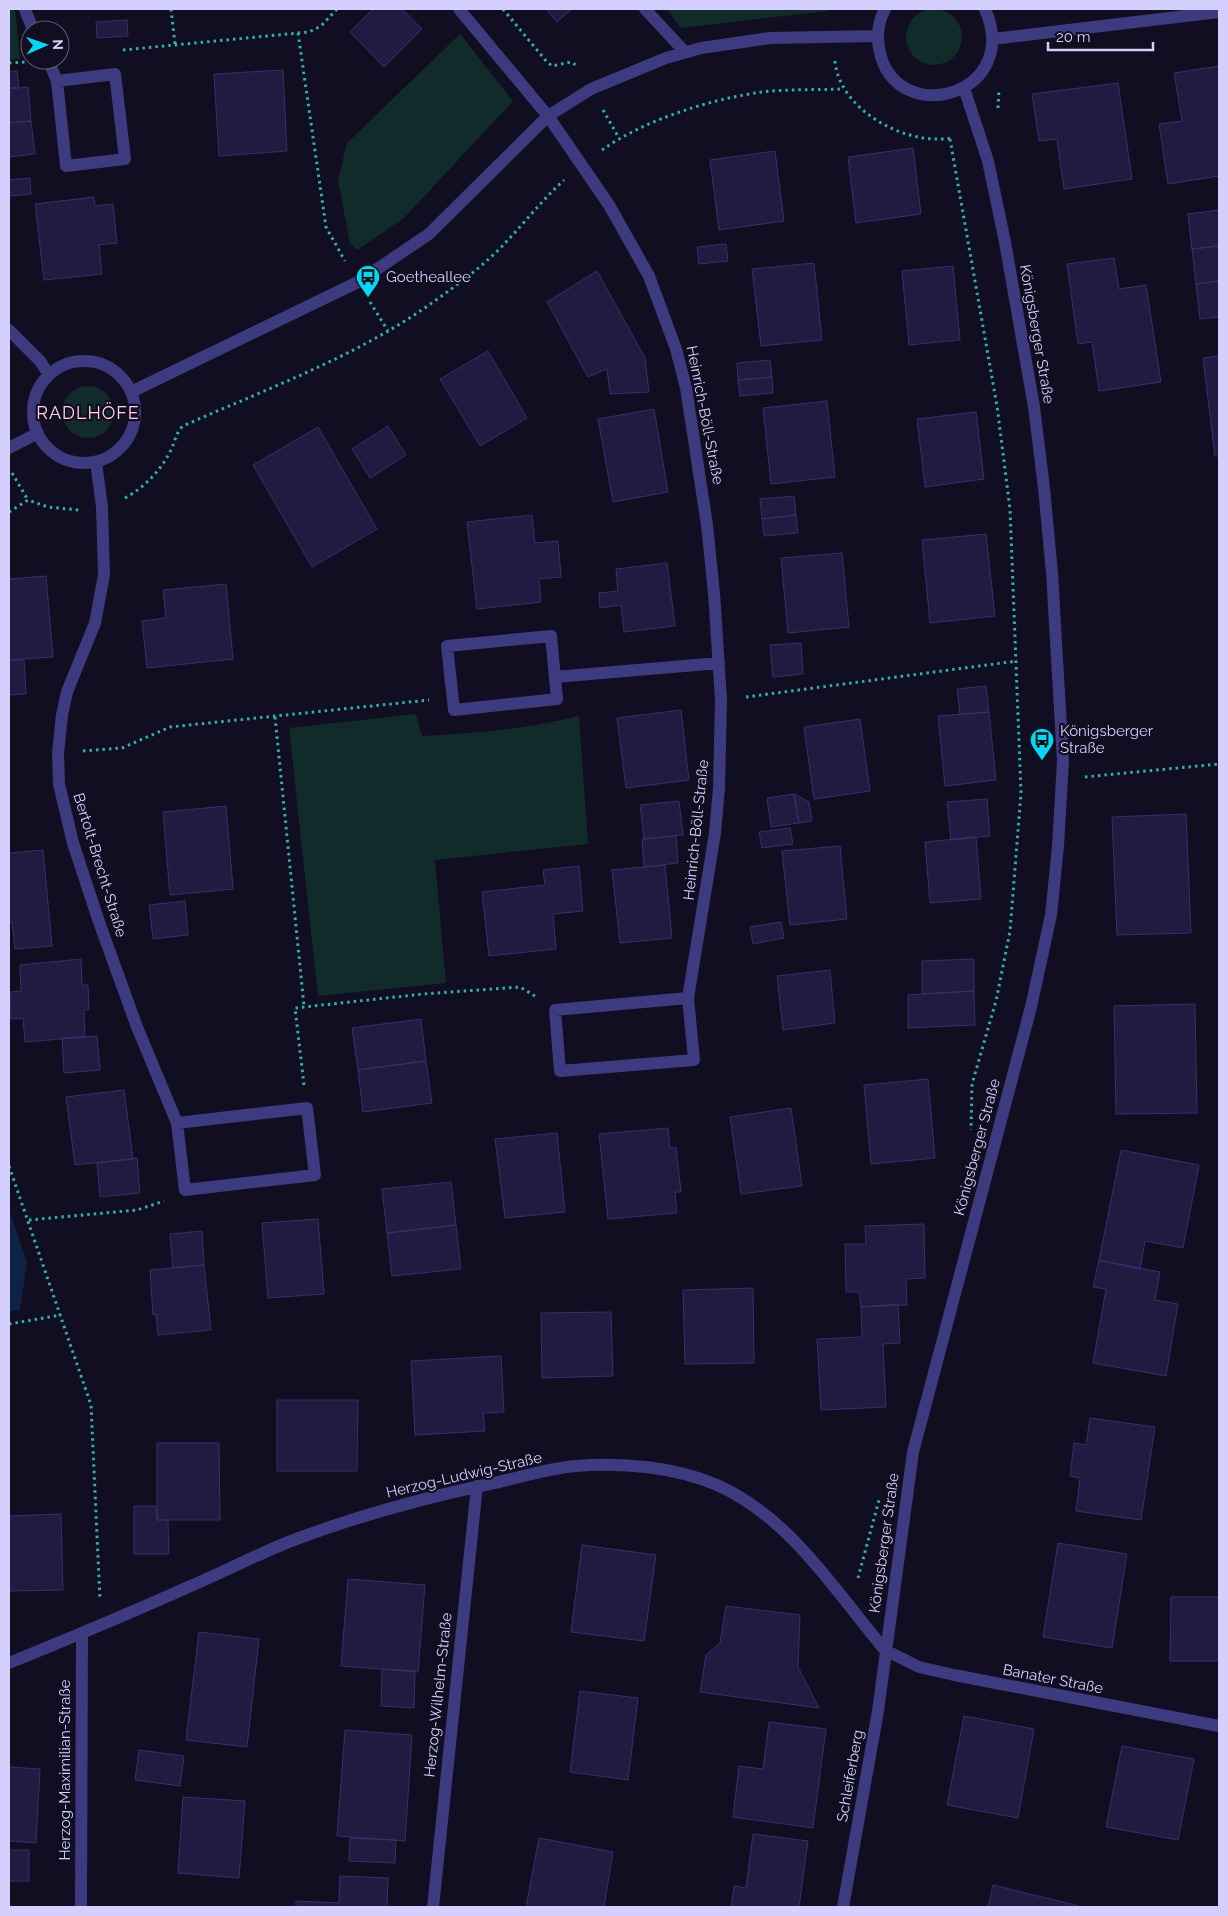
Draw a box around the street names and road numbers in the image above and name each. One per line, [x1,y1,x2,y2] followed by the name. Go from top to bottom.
[1016,263,1058,405] street label: Königsberger Straße
[683,344,727,486] street label: Heinrich-Böll-Straße
[680,759,712,901] street label: Heinrich-Böll-Straße
[69,791,131,939] street label: Bertolt-Brecht-Straße
[950,1076,1004,1217] street label: Königsberger Straße
[384,1448,544,1502] street label: Herzog-Ludwig-Straße
[865,1472,903,1614] street label: Königsberger Straße
[420,1612,456,1778] street label: Herzog-Wilhelm-Straße
[1001,1660,1105,1698] street label: Banater Straße
[56,1679,74,1860] street label: Herzog-Maximilian-Straße
[833,1728,867,1824] street label: Schleiferberg

